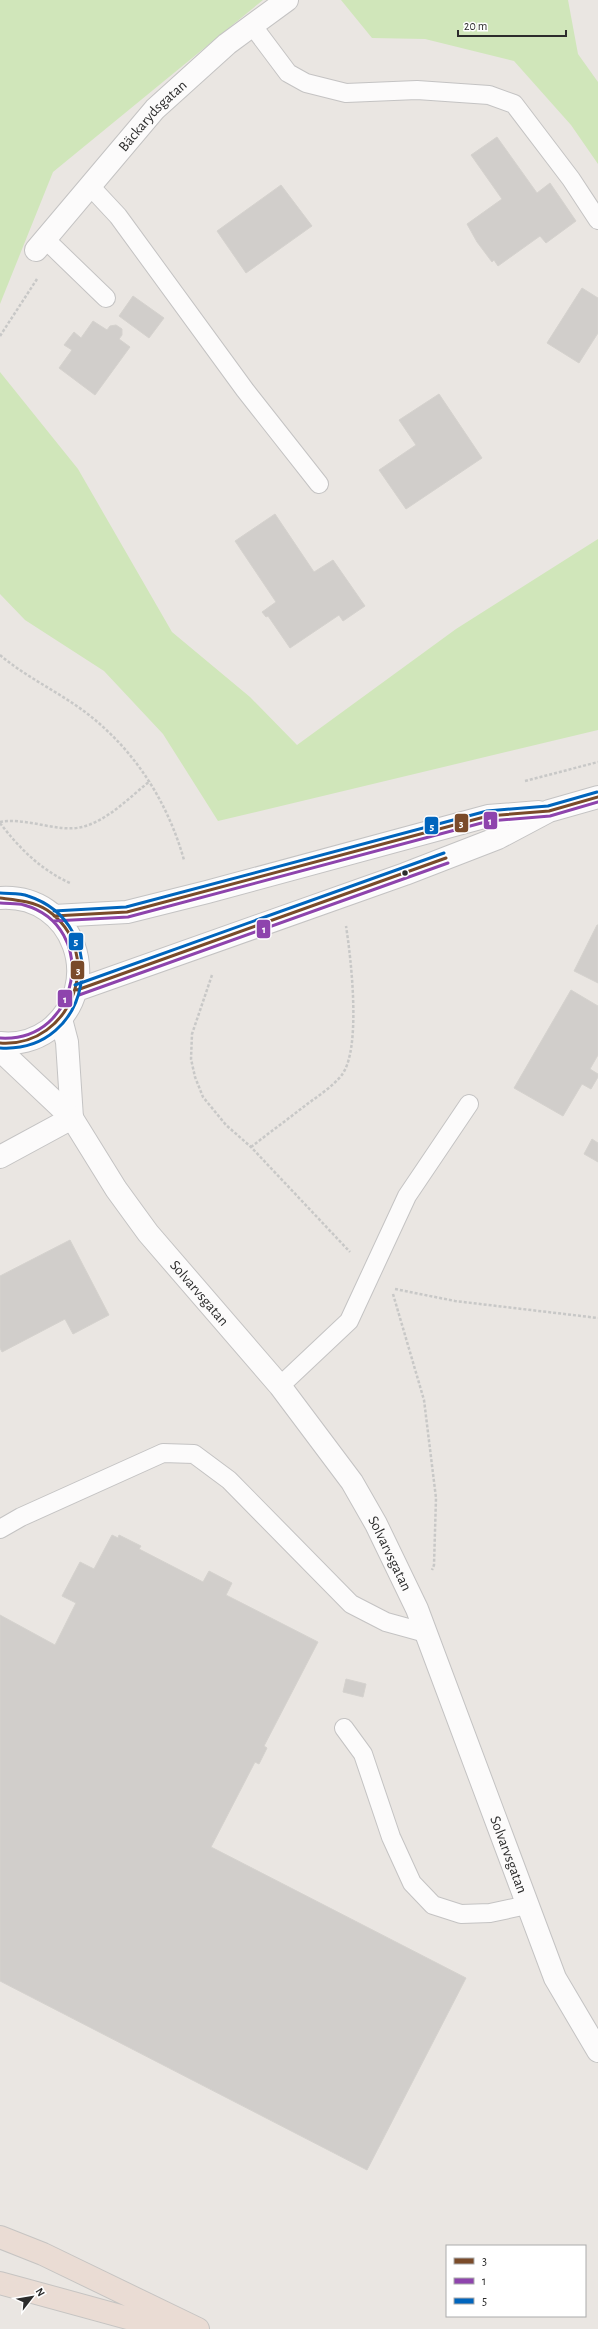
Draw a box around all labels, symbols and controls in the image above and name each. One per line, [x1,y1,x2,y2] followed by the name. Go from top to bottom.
[458,12,566,38] scale bar
[464,20,487,32] text: 20 m
[115,77,189,154] street label: Bäckarydsgatan
[483,811,498,830] line badge: 1
[454,813,469,833] line badge: 3
[424,816,439,835] line badge: 5
[488,816,492,827] text: 1
[459,818,464,829] text: 3
[430,821,435,832] text: 5
[400,868,410,878] unlabelled marker
[256,919,271,939] line badge: 1
[262,924,266,935] text: 1
[68,932,84,951] line badge: 5
[74,936,79,947] text: 5
[70,960,85,980] line badge: 3
[76,965,81,976] text: 3
[57,989,73,1008] line badge: 1
[63,994,67,1005] text: 1
[167,1257,232,1328] street label: Solvarvsgatan
[366,1513,415,1593] street label: Solvarvsgatan
[488,1814,530,1895] street label: Solvarvsgatan
[446,2245,586,2317] legend
[482,2255,487,2267] text: 3
[482,2275,486,2287] text: 1
[12,2277,52,2317] north arrow
[33,2286,47,2298] text: N
[482,2295,487,2307] text: 5

